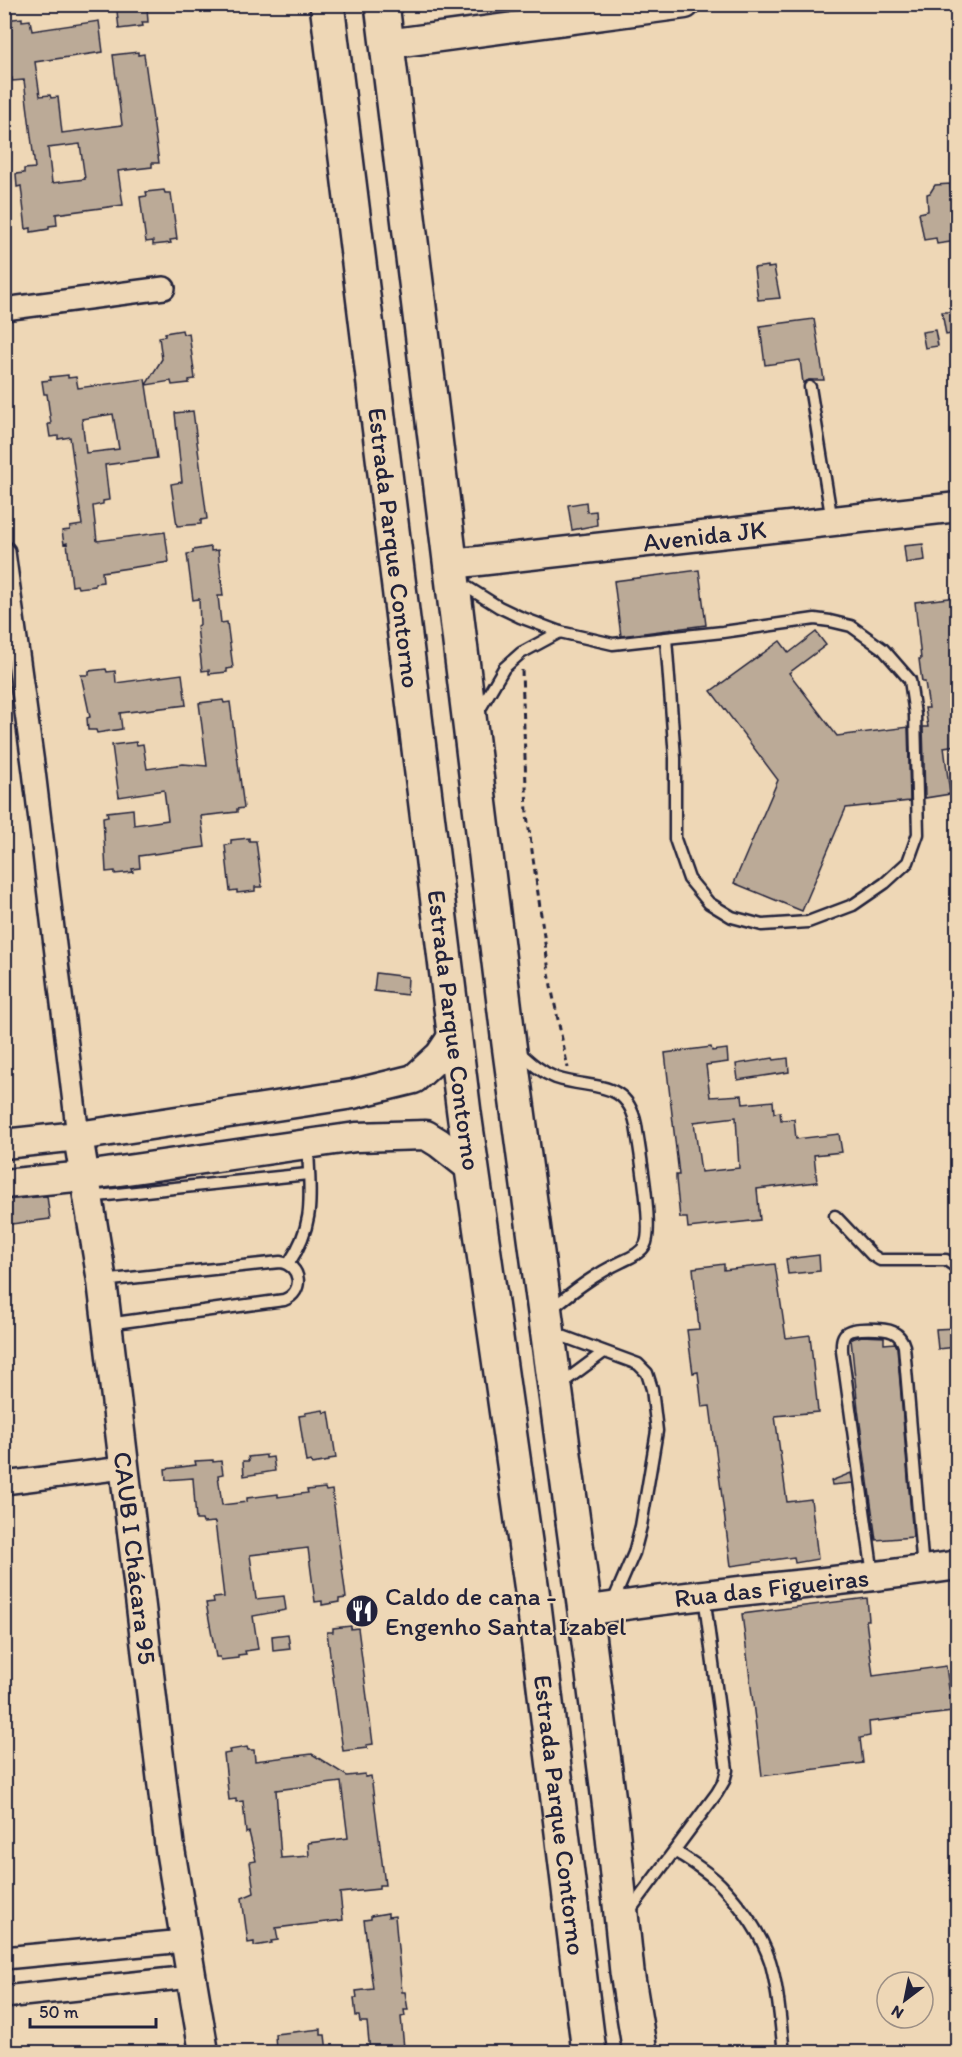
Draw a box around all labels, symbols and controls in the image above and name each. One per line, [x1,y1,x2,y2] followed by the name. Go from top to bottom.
[361,406,427,690] street label: Estrada Parque Contorno
[641,513,768,558] street label: Avenida JK
[421,888,488,1173] street label: Estrada Parque Contorno
[107,1450,164,1666] street label: CAUB I Chácara 95
[672,1561,871,1614] street label: Rua das Figueiras
[385,1580,626,1642] place label: Caldo de cana - Engenho Santa Izabel
[344,1593,380,1629] restaurant icon: Caldo de cana - Engenho Santa Izabel
[527,1673,593,1957] street label: Estrada Parque Contorno
[875,1970,935,2030] north arrow
[30,1991,156,2029] scale bar
[39,2001,79,2023] text: 50 m
[888,2001,907,2023] text: N

